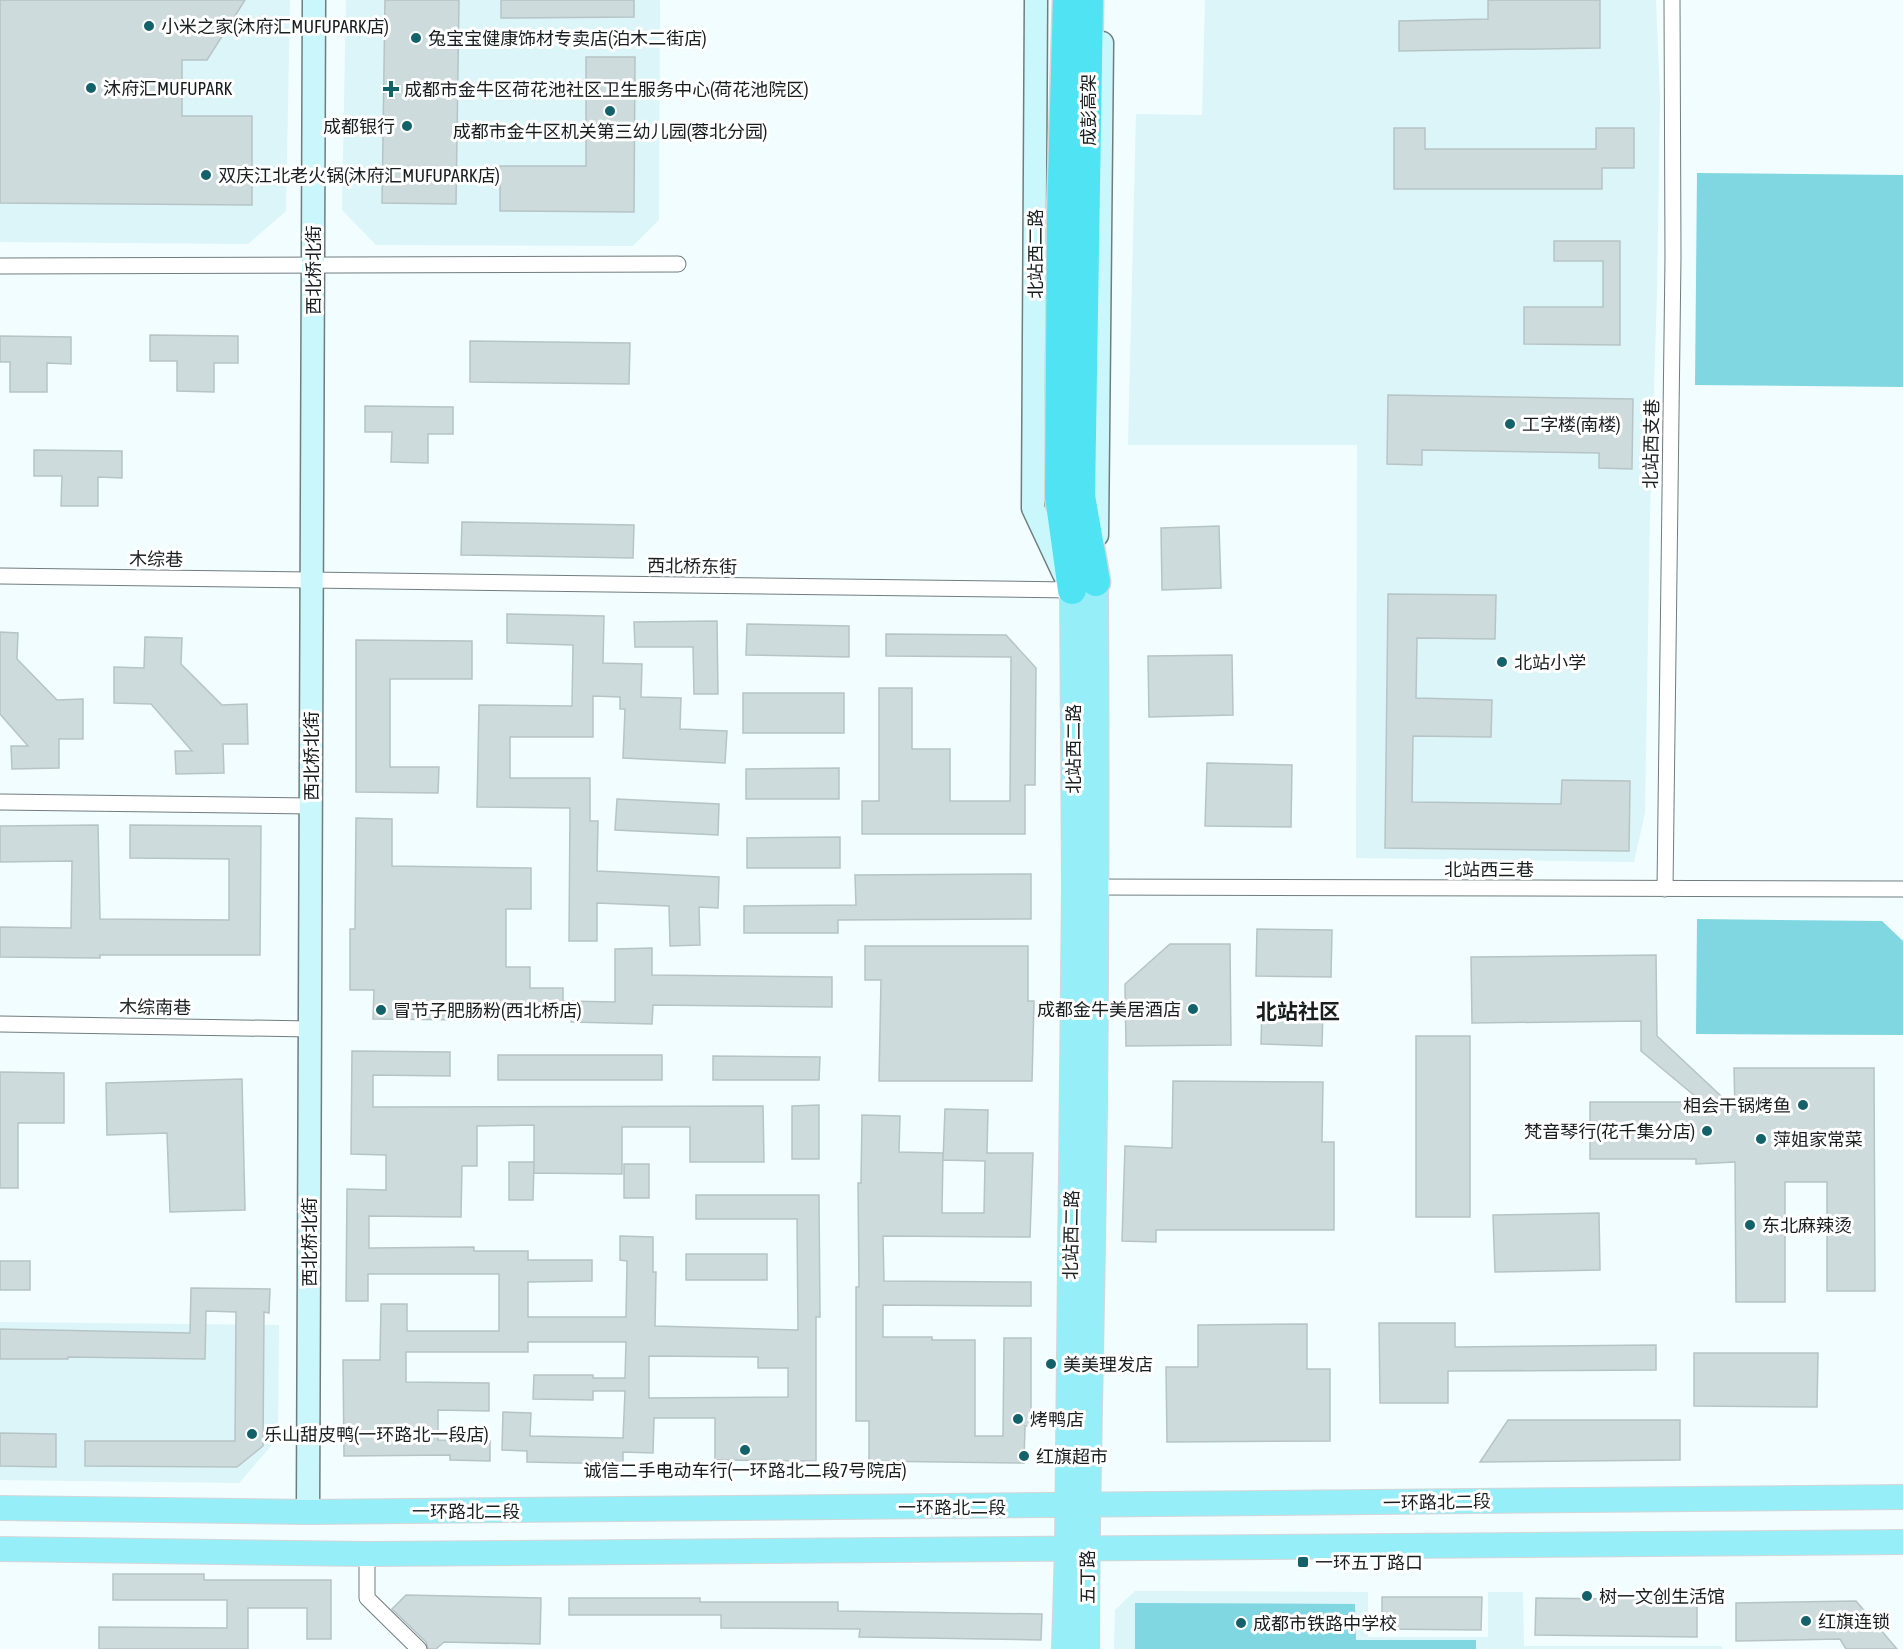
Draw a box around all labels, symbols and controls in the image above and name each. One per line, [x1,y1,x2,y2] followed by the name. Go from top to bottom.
[161,16,389,37] place label: 小米之家(沐府汇MUFUPARK店)
[142,19,156,33] marker: 小米之家(沐府汇MUFUPARK店)
[428,28,707,49] place label: 兔宝宝健康饰材专卖店(泊木二街店)
[409,31,423,45] marker: 兔宝宝健康饰材专卖店(泊木二街店)
[1078,74,1099,146] street label: 成彭高架
[103,78,232,99] place label: 沐府汇MUFUPARK
[404,79,809,100] place label: 成都市金牛区荷花池社区卫生服务中心(荷花池院区)
[382,80,400,98] marker: 成都市金牛区荷花池社区卫生服务中心(荷花池院区)
[84,81,98,95] marker: 沐府汇MUFUPARK
[603,104,617,118] marker: 成都市金牛区机关第三幼儿园(蓉北分园)
[323,116,395,137] place label: 成都银行
[400,119,414,133] marker: 成都银行
[453,121,767,142] place label: 成都市金牛区机关第三幼儿园(蓉北分园)
[218,165,500,186] place label: 双庆江北老火锅(沐府汇MUFUPARK店)
[199,168,213,182] marker: 双庆江北老火锅(沐府汇MUFUPARK店)
[1025,209,1046,299] street label: 北站西二路
[303,225,324,315] street label: 西北桥北街
[1640,399,1662,489] street label: 北站西支巷
[1522,414,1621,435] place label: 工字楼(南楼)
[1503,417,1517,431] marker: 工字楼(南楼)
[129,548,183,570] street label: 木综巷
[647,555,737,577] street label: 西北桥东街
[1514,652,1586,673] place label: 北站小学
[1495,655,1509,669] marker: 北站小学
[1063,704,1084,794] street label: 北站西二路
[301,711,322,801] street label: 西北桥北街
[1444,859,1534,880] street label: 北站西三巷
[119,996,191,1018] street label: 木综南巷
[1037,999,1181,1020] place label: 成都金牛美居酒店
[1256,999,1340,1023] district label: 北站社区
[393,1000,582,1021] place label: 冒节子肥肠粉(西北桥店)
[1186,1002,1200,1016] marker: 成都金牛美居酒店
[374,1003,388,1017] marker: 冒节子肥肠粉(西北桥店)
[1683,1095,1791,1116] place label: 相会干锅烤鱼
[1796,1098,1810,1112] marker: 相会干锅烤鱼
[1524,1121,1695,1142] place label: 梵音琴行(花千集分店)
[1700,1124,1714,1138] marker: 梵音琴行(花千集分店)
[1773,1129,1863,1150] place label: 萍姐家常菜
[1754,1132,1768,1146] marker: 萍姐家常菜
[1060,1190,1082,1280] street label: 北站西二路
[299,1197,320,1287] street label: 西北桥北街
[1762,1215,1852,1236] place label: 东北麻辣烫
[1743,1218,1757,1232] marker: 东北麻辣烫
[1063,1354,1153,1375] place label: 美美理发店
[1044,1357,1058,1371] marker: 美美理发店
[1030,1409,1084,1430] place label: 烤鸭店
[1011,1412,1025,1426] marker: 烤鸭店
[264,1424,489,1445] place label: 乐山甜皮鸭(一环路北一段店)
[245,1427,259,1441] marker: 乐山甜皮鸭(一环路北一段店)
[738,1443,752,1457] marker: 诚信二手电动车行(一环路北二段7号院店)
[1036,1446,1108,1467] place label: 红旗超市
[1017,1449,1031,1463] marker: 红旗超市
[583,1460,907,1481] place label: 诚信二手电动车行(一环路北二段7号院店)
[1383,1491,1491,1513] street label: 一环路北二段
[898,1497,1006,1518] street label: 一环路北二段
[412,1501,520,1522] street label: 一环路北二段
[1077,1550,1098,1604] street label: 五丁路
[1315,1552,1423,1573] place label: 一环五丁路口
[1296,1555,1310,1569] marker: 一环五丁路口
[1599,1586,1725,1607] place label: 树一文创生活馆
[1580,1589,1594,1603] marker: 树一文创生活馆
[1818,1611,1890,1632] place label: 红旗连锁
[1253,1613,1397,1634] place label: 成都市铁路中学校
[1799,1614,1813,1628] marker: 红旗连锁
[1234,1616,1248,1630] marker: 成都市铁路中学校

